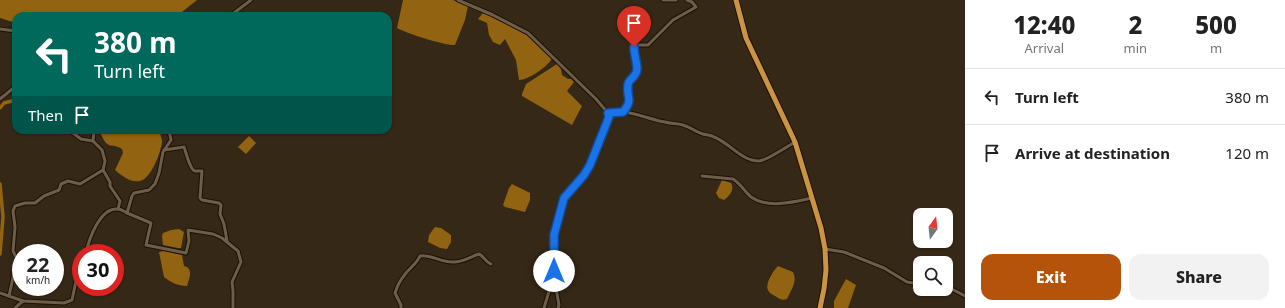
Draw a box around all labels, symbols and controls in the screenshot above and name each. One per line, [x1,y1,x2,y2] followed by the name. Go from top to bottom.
[617,6,651,47] pin
[1013,8,1075,41] text: 12:40
[1128,8,1142,41] text: 2
[1195,8,1237,41] text: 500
[623,12,645,34] icon: arrive
[94,23,177,61] text: 380 m
[28,28,80,80] icon: left
[1024,39,1064,57] text: Arrival
[1124,39,1147,57] text: min
[1210,39,1222,57] text: m
[94,59,165,83] text: Turn left
[981,86,1003,108] icon: left
[1015,87,1079,107] text: Turn left
[1225,87,1269,107] text: 380 m
[71,104,93,126] icon: arrive
[28,105,63,125] text: Then
[981,142,1003,164] icon: arrive
[1015,143,1170,163] text: Arrive at destination
[1225,143,1269,163] text: 120 m
[913,208,953,248] north arrow
[913,208,953,296] map controls
[72,244,124,296] speed limit sign: 30
[533,250,575,292] position arrow
[27,251,49,278] text: 22
[981,254,1121,300] button: Exit
[1129,254,1269,300] button: Share
[913,256,953,296] button: search
[26,273,50,287] text: km/h

